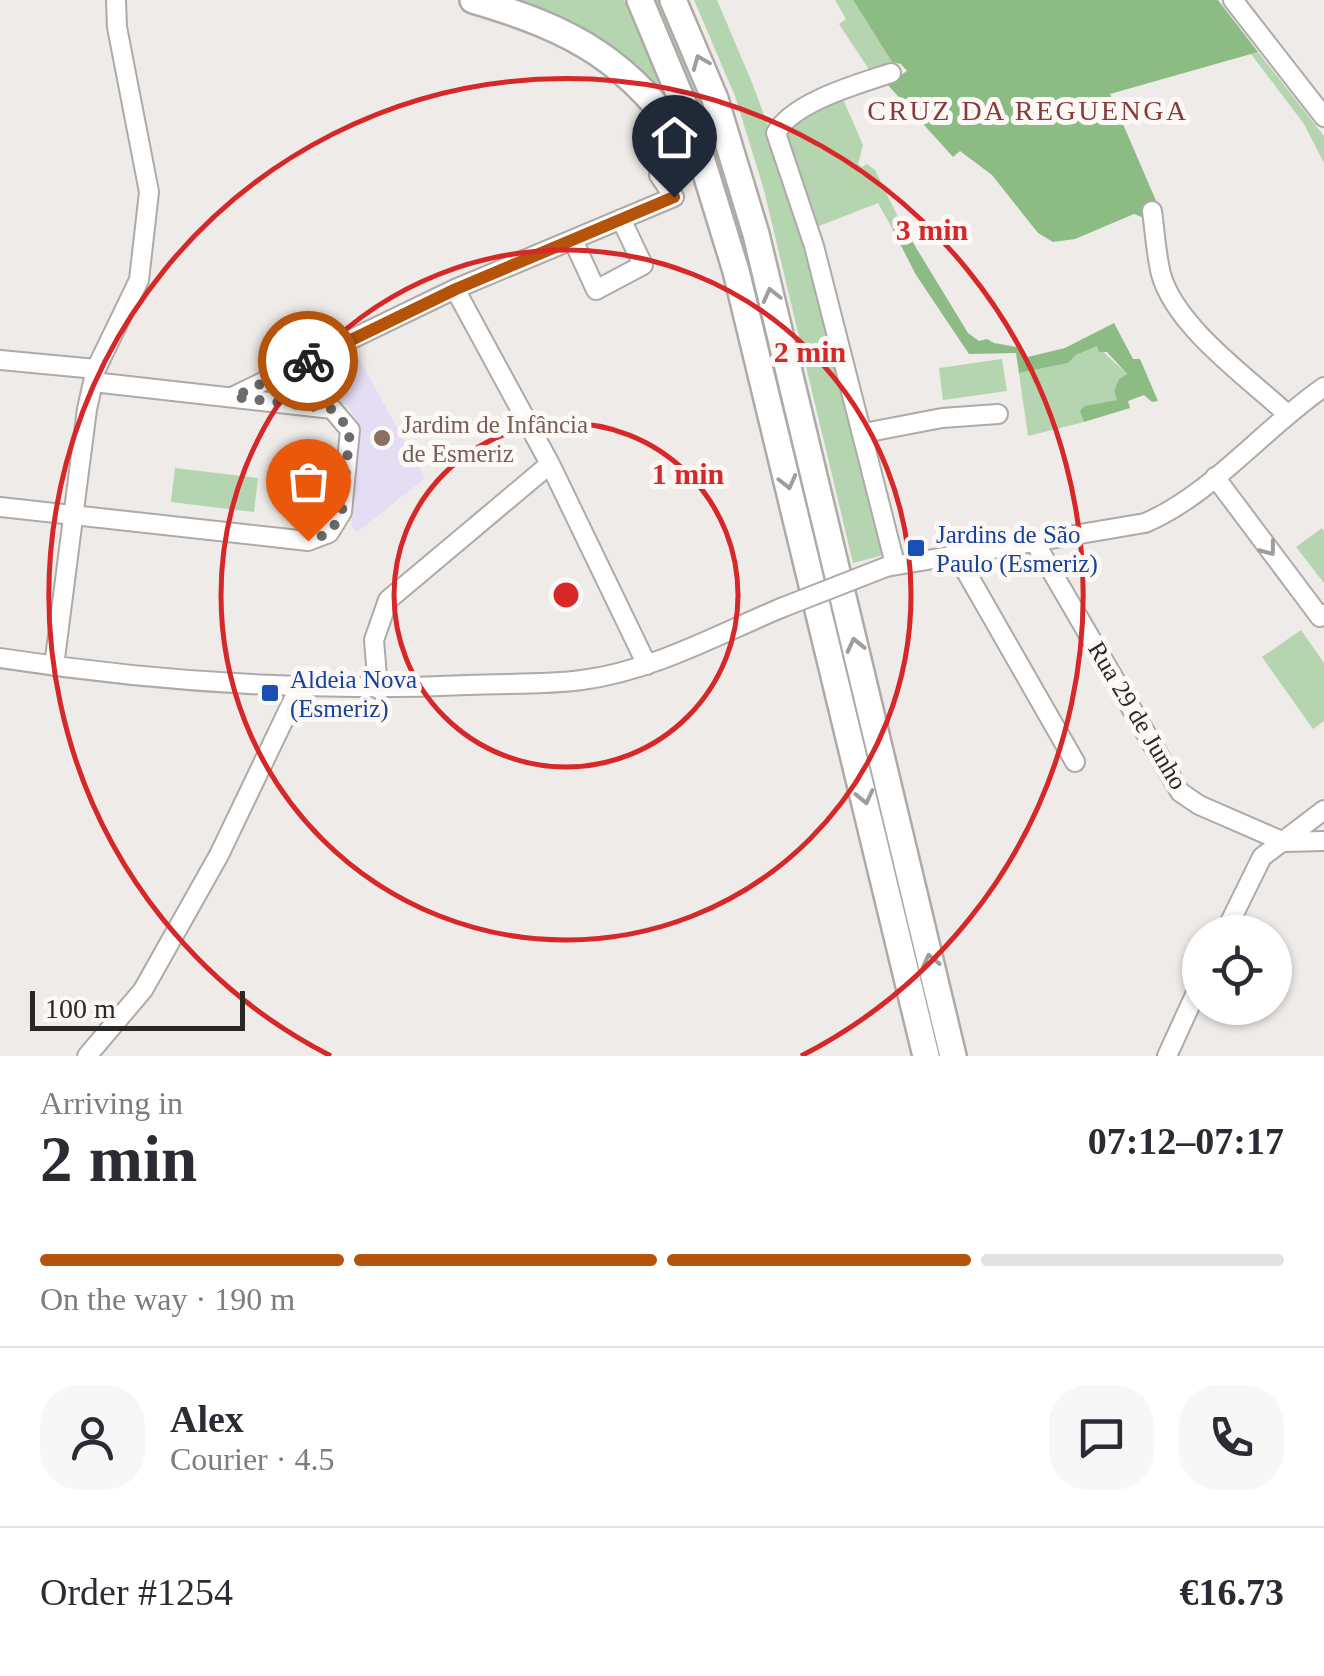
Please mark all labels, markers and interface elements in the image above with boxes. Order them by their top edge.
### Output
one-way arrow [692,54,712,72]
pin [632,95,717,198]
district label: CRUZ DA REGUENGA [867,95,1189,126]
icon: home [647,110,702,165]
text: 3 min [896,213,969,246]
one-way arrow [762,287,783,304]
courier [258,311,358,411]
icon: bike [281,334,336,389]
text: 2 min [774,335,847,368]
place label: Jardim de Infância de Esmeriz [402,411,588,467]
marker: Jardim de Infância de Esmeriz [371,427,393,449]
pin [266,439,351,542]
icon: bag [281,454,336,509]
text: 1 min [652,457,725,490]
one-way arrow [776,473,797,490]
place label: Jardins de São Paulo (Esmeriz) [936,521,1098,578]
marker: Jardins de São Paulo (Esmeriz) [905,537,927,559]
one-way arrow [1258,538,1275,556]
centre of rings [548,577,584,613]
one-way arrow [846,637,867,654]
street label: Rua 29 de Junho [1083,637,1192,794]
place label: Aldeia Nova (Esmeriz) [290,666,417,723]
marker: Aldeia Nova (Esmeriz) [259,682,281,704]
one-way arrow [853,788,874,805]
map controls [1182,915,1292,1025]
button: locate [1182,915,1292,1025]
one-way arrow [921,953,942,970]
scale bar [30,986,245,1030]
text: 100 m [45,993,116,1024]
text: Arriving in [40,1085,183,1121]
text: 07:12–07:17 [1088,1120,1284,1162]
text: 2 min [40,1123,197,1195]
text: On the way · 190 m [40,1281,295,1317]
button: person [40,1385,145,1490]
button: chat [1049,1385,1154,1490]
button: phone [1179,1385,1284,1490]
text: Alex [170,1398,244,1440]
text: Courier · 4.5 [170,1441,334,1477]
text: Order #1254 [40,1571,233,1613]
text: €16.73 [1180,1571,1284,1613]

